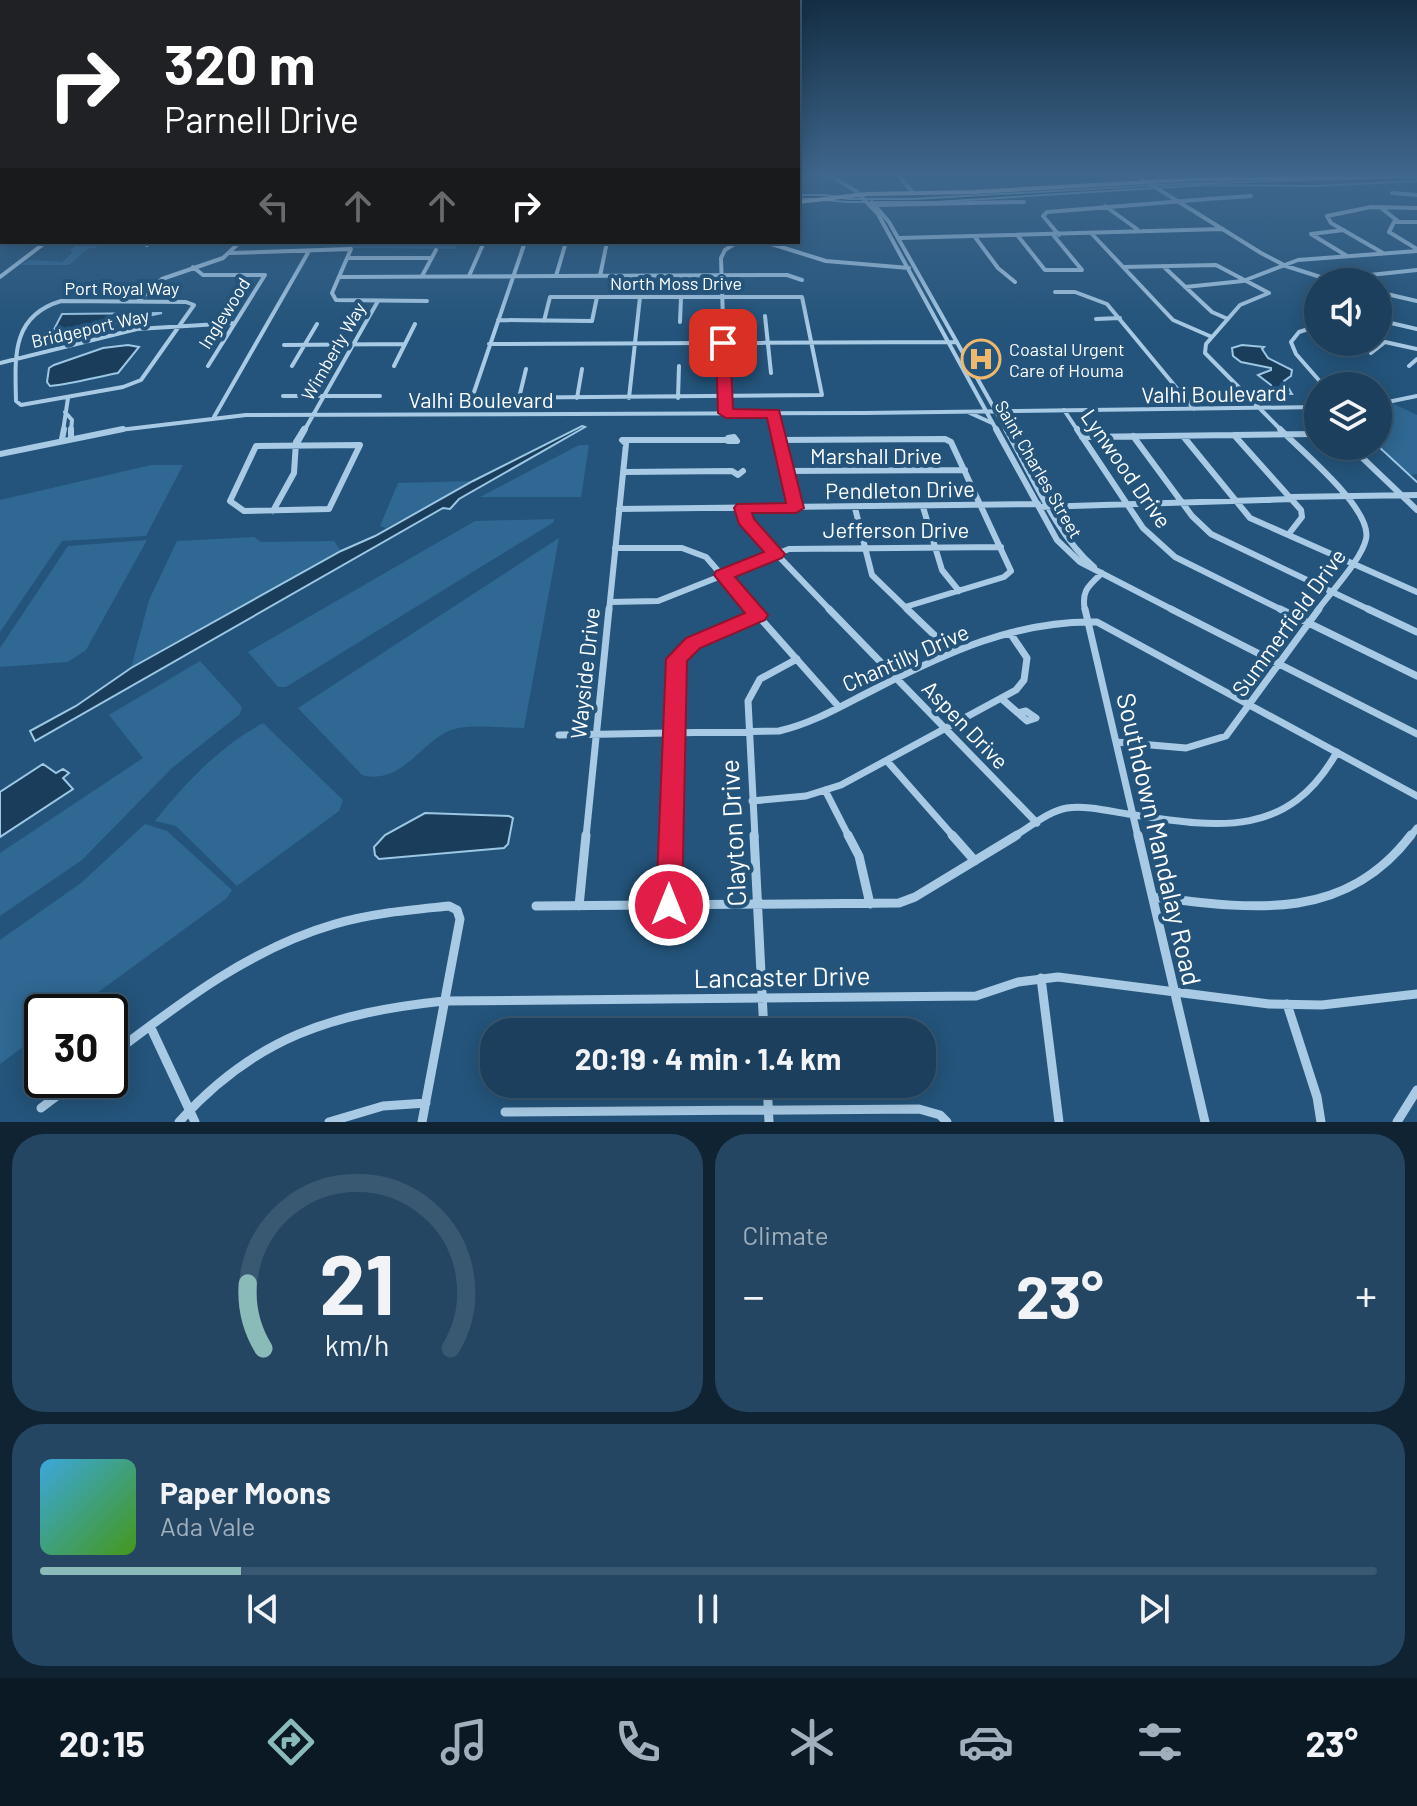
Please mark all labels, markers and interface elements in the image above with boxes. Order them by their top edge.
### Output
text: 320 m [164,29,315,96]
icon: right [32,32,136,136]
text: Parnell Drive [164,97,359,140]
icon: left [252,184,296,228]
icon: ahead [336,184,380,228]
icon: ahead [420,184,464,228]
icon: right [504,184,548,228]
map controls [1304,268,1392,460]
button: sound [1304,268,1392,356]
street label: North Moss Drive [610,272,742,294]
street label: Inglewood [194,273,254,353]
street label: Port Royal Way [65,277,179,299]
street label: Wimberly Way [296,298,370,404]
street label: Bridgeport Way [29,304,151,352]
pin [689,309,757,377]
icon: arrive [701,321,745,365]
hospital icon: Coastal Urgent Care of Houma [960,338,1002,380]
place label: Coastal Urgent Care of Houma [1009,338,1125,381]
button: layers [1304,372,1392,460]
street label: Valhi Boulevard [1141,379,1287,407]
street label: Valhi Boulevard [408,386,554,412]
street label: Saint Charles Street [991,396,1087,542]
street label: Lynwood Drive [1077,404,1177,532]
street label: Marshall Drive [810,442,942,468]
street label: Pendleton Drive [825,475,975,503]
street label: Jefferson Drive [823,516,969,542]
street label: Summerfield Drive [1226,543,1350,701]
street label: Wayside Drive [564,606,604,740]
street label: Chantilly Drive [838,618,972,696]
street label: Aspen Drive [917,674,1015,774]
street label: Southdown Mandalay Road [1111,690,1209,988]
street label: Clayton Drive [713,759,751,907]
position arrow [627,863,711,947]
street label: Lancaster Drive [693,959,871,993]
speed limit sign: 30 [24,994,128,1098]
text: 20:19 · 4 min · 1.4 km [575,1040,841,1076]
text: Climate [743,1219,829,1250]
text: 21 [319,1232,395,1332]
text: 23° [1016,1259,1104,1331]
text: − [743,1268,765,1321]
text: + [1355,1268,1377,1321]
text: km/h [325,1327,390,1362]
text: Paper Moons [160,1474,331,1510]
text: Ada Vale [160,1510,255,1541]
icon: previous [241,1587,285,1631]
icon: pause [686,1587,730,1631]
icon: next [1132,1587,1176,1631]
icon: directions [263,1714,319,1770]
icon: music [436,1714,492,1770]
icon: phone [610,1714,666,1770]
icon: climate [784,1714,840,1770]
icon: car [958,1714,1014,1770]
icon: filters [1132,1714,1188,1770]
text: 20:15 [59,1721,145,1764]
text: 23° [1305,1721,1358,1764]

